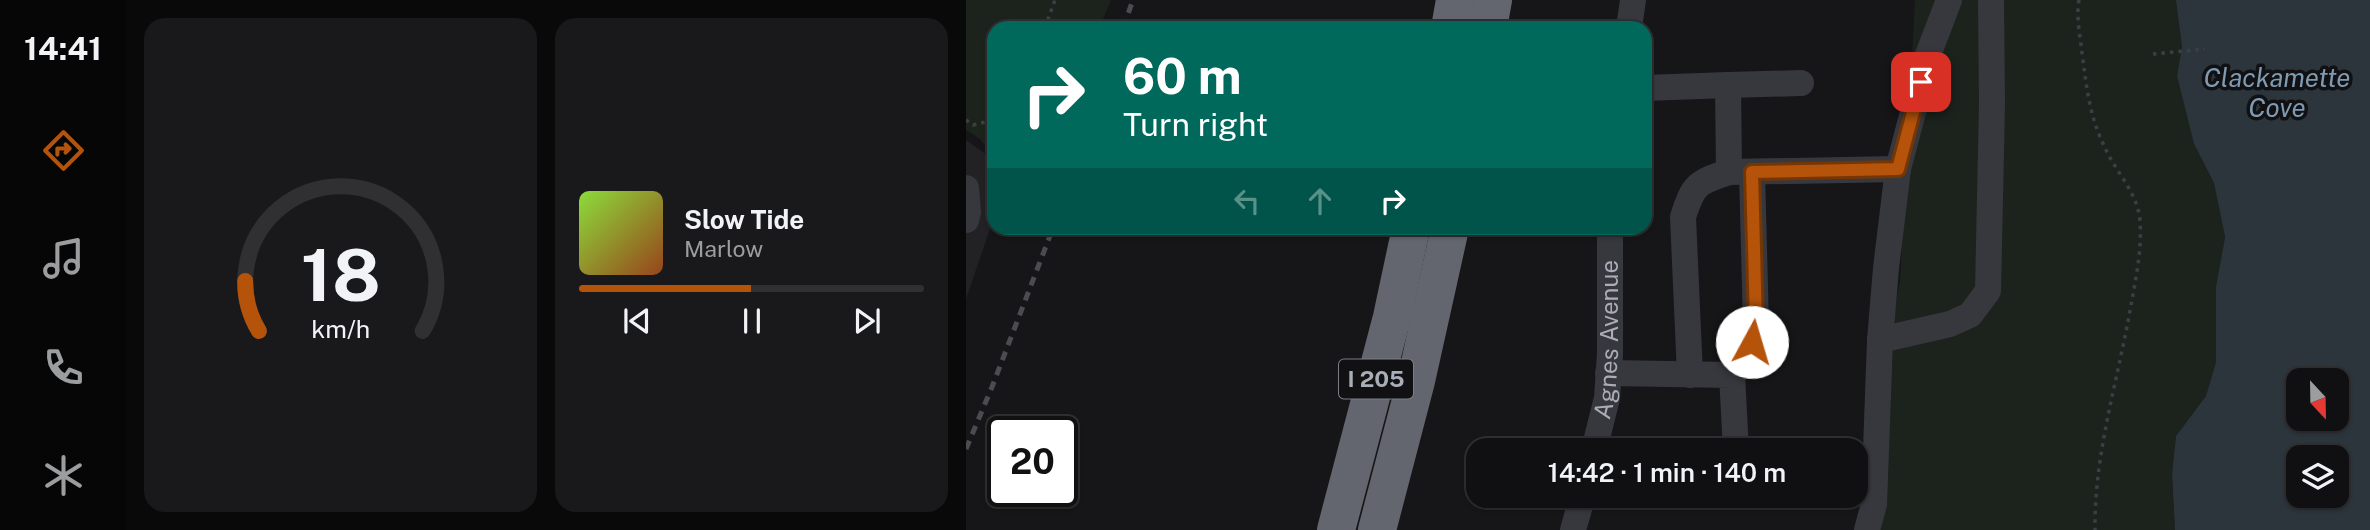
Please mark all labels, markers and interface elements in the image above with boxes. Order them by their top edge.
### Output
text: 14:41 [24,30,102,67]
text: 60 m [1123,47,1242,105]
icon: right [1008,49,1099,140]
pin [1891,52,1951,112]
water label: Clackamette Cove [2203,62,2351,123]
icon: arrive [1902,63,1940,101]
text: Turn right [1123,106,1268,143]
icon: directions [39,126,88,175]
icon: left [1228,182,1266,220]
icon: ahead [1301,182,1339,220]
icon: right [1374,182,1412,220]
text: Slow Tide [684,204,804,235]
text: 18 [300,232,381,317]
icon: music [39,234,88,283]
text: Marlow [684,235,763,262]
street label: Agnes Avenue [1587,260,1623,422]
icon: previous [618,302,656,340]
icon: pause [733,302,771,340]
icon: next [848,302,886,340]
position arrow [1715,305,1789,379]
text: km/h [311,314,370,344]
icon: phone [39,343,88,392]
road number: I 205 [1339,360,1413,398]
north arrow [2286,368,2348,430]
map controls [2286,368,2349,508]
speed limit sign: 20 [987,416,1078,507]
button: layers [2286,445,2349,508]
icon: climate [39,451,88,500]
text: 14:42 · 1 min · 140 m [1548,457,1786,488]

